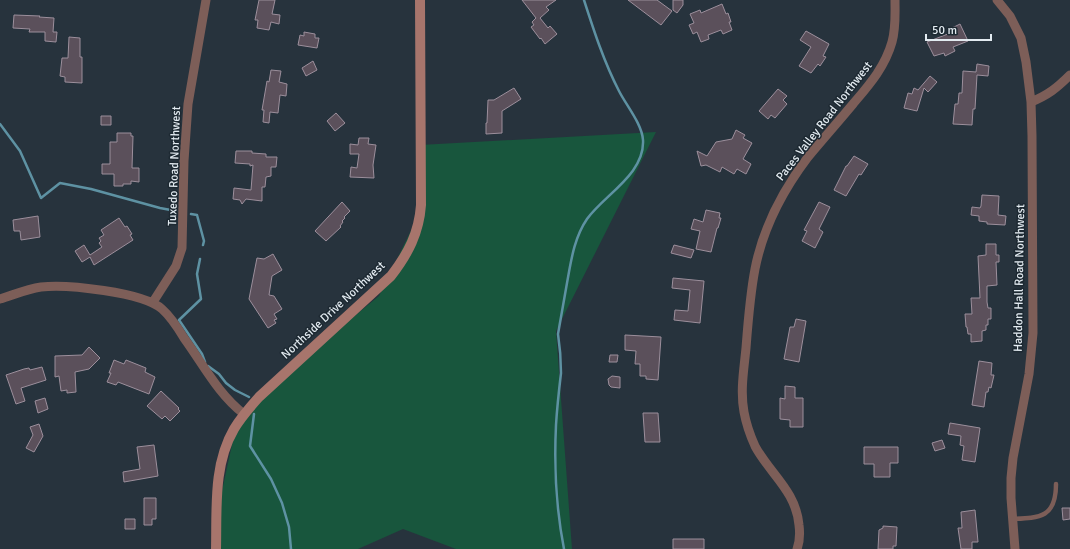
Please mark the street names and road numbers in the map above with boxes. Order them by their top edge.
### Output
street label: Paces Valley Road Northwest [773,59,876,184]
street label: Tuxedo Road Northwest [165,106,184,226]
street label: Haddon Hall Road Northwest [1011,204,1028,352]
street label: Northside Drive Northwest [278,258,388,362]

